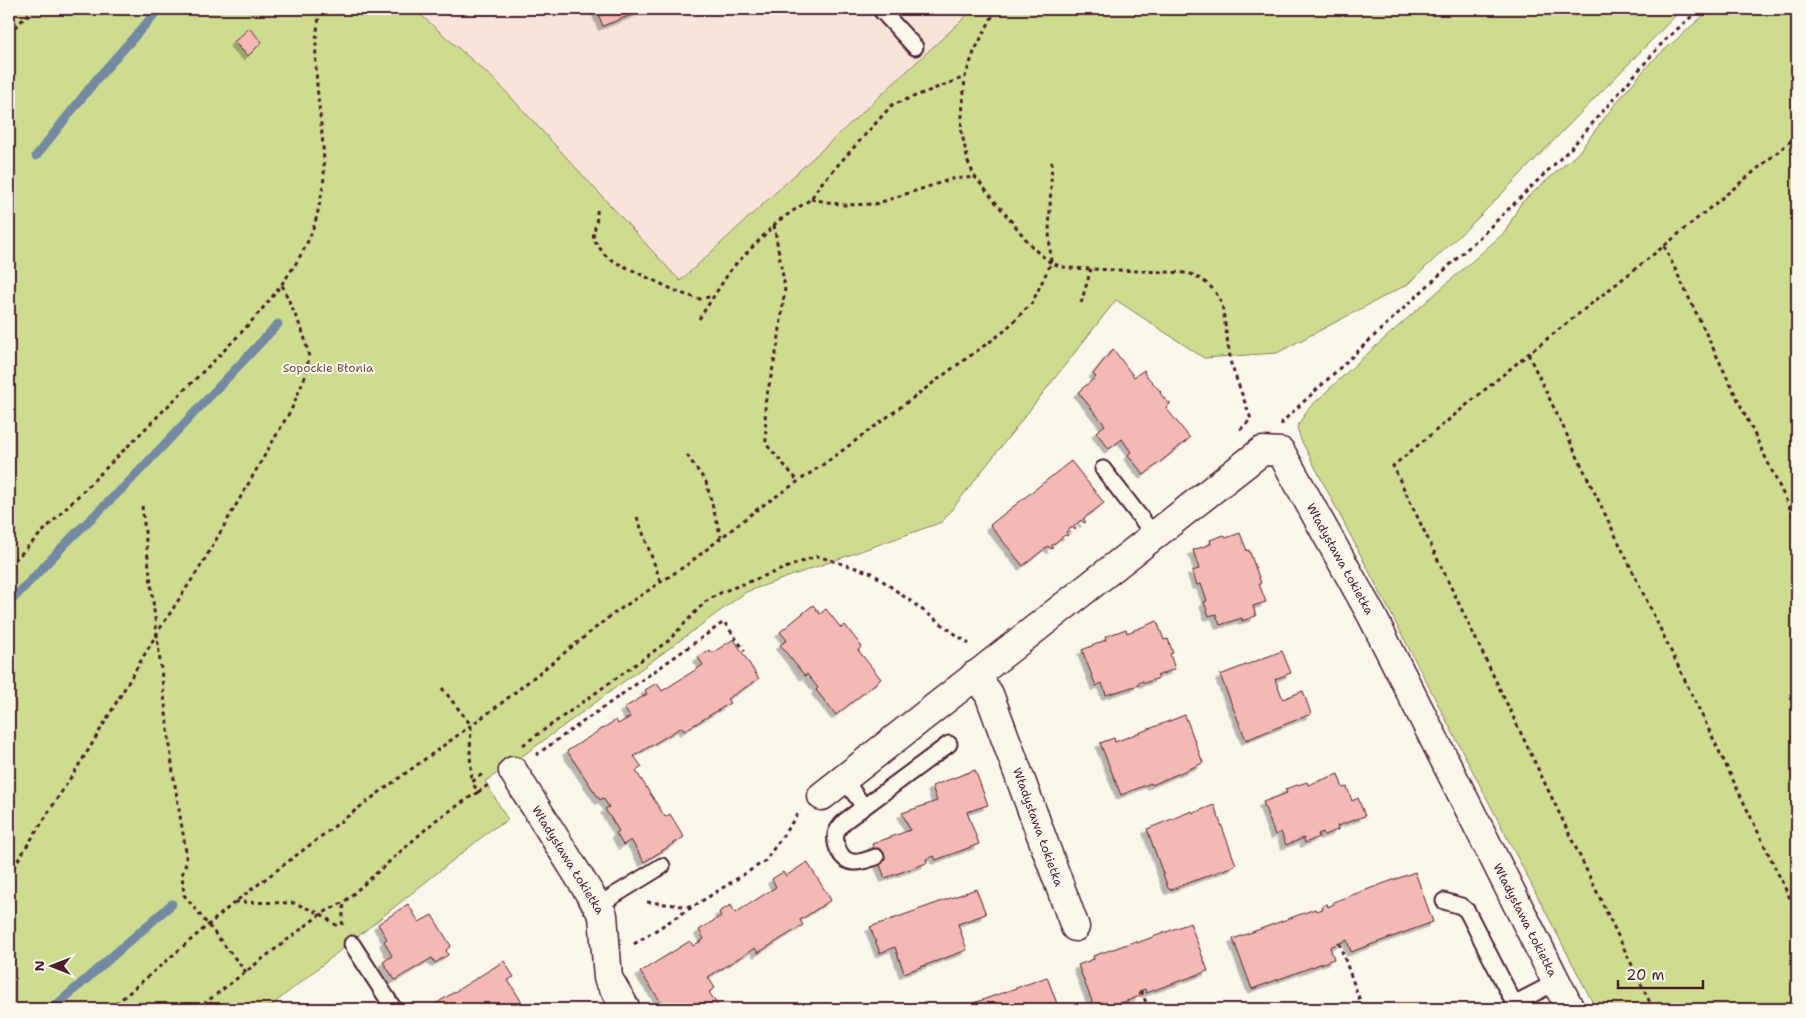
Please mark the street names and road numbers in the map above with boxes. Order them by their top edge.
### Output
street label: Władysława Łokietka [1303,500,1378,618]
street label: Władysława Łokietka [1009,765,1067,889]
street label: Władysława Łokietka [528,803,608,918]
street label: Władysława Łokietka [1489,861,1561,980]

